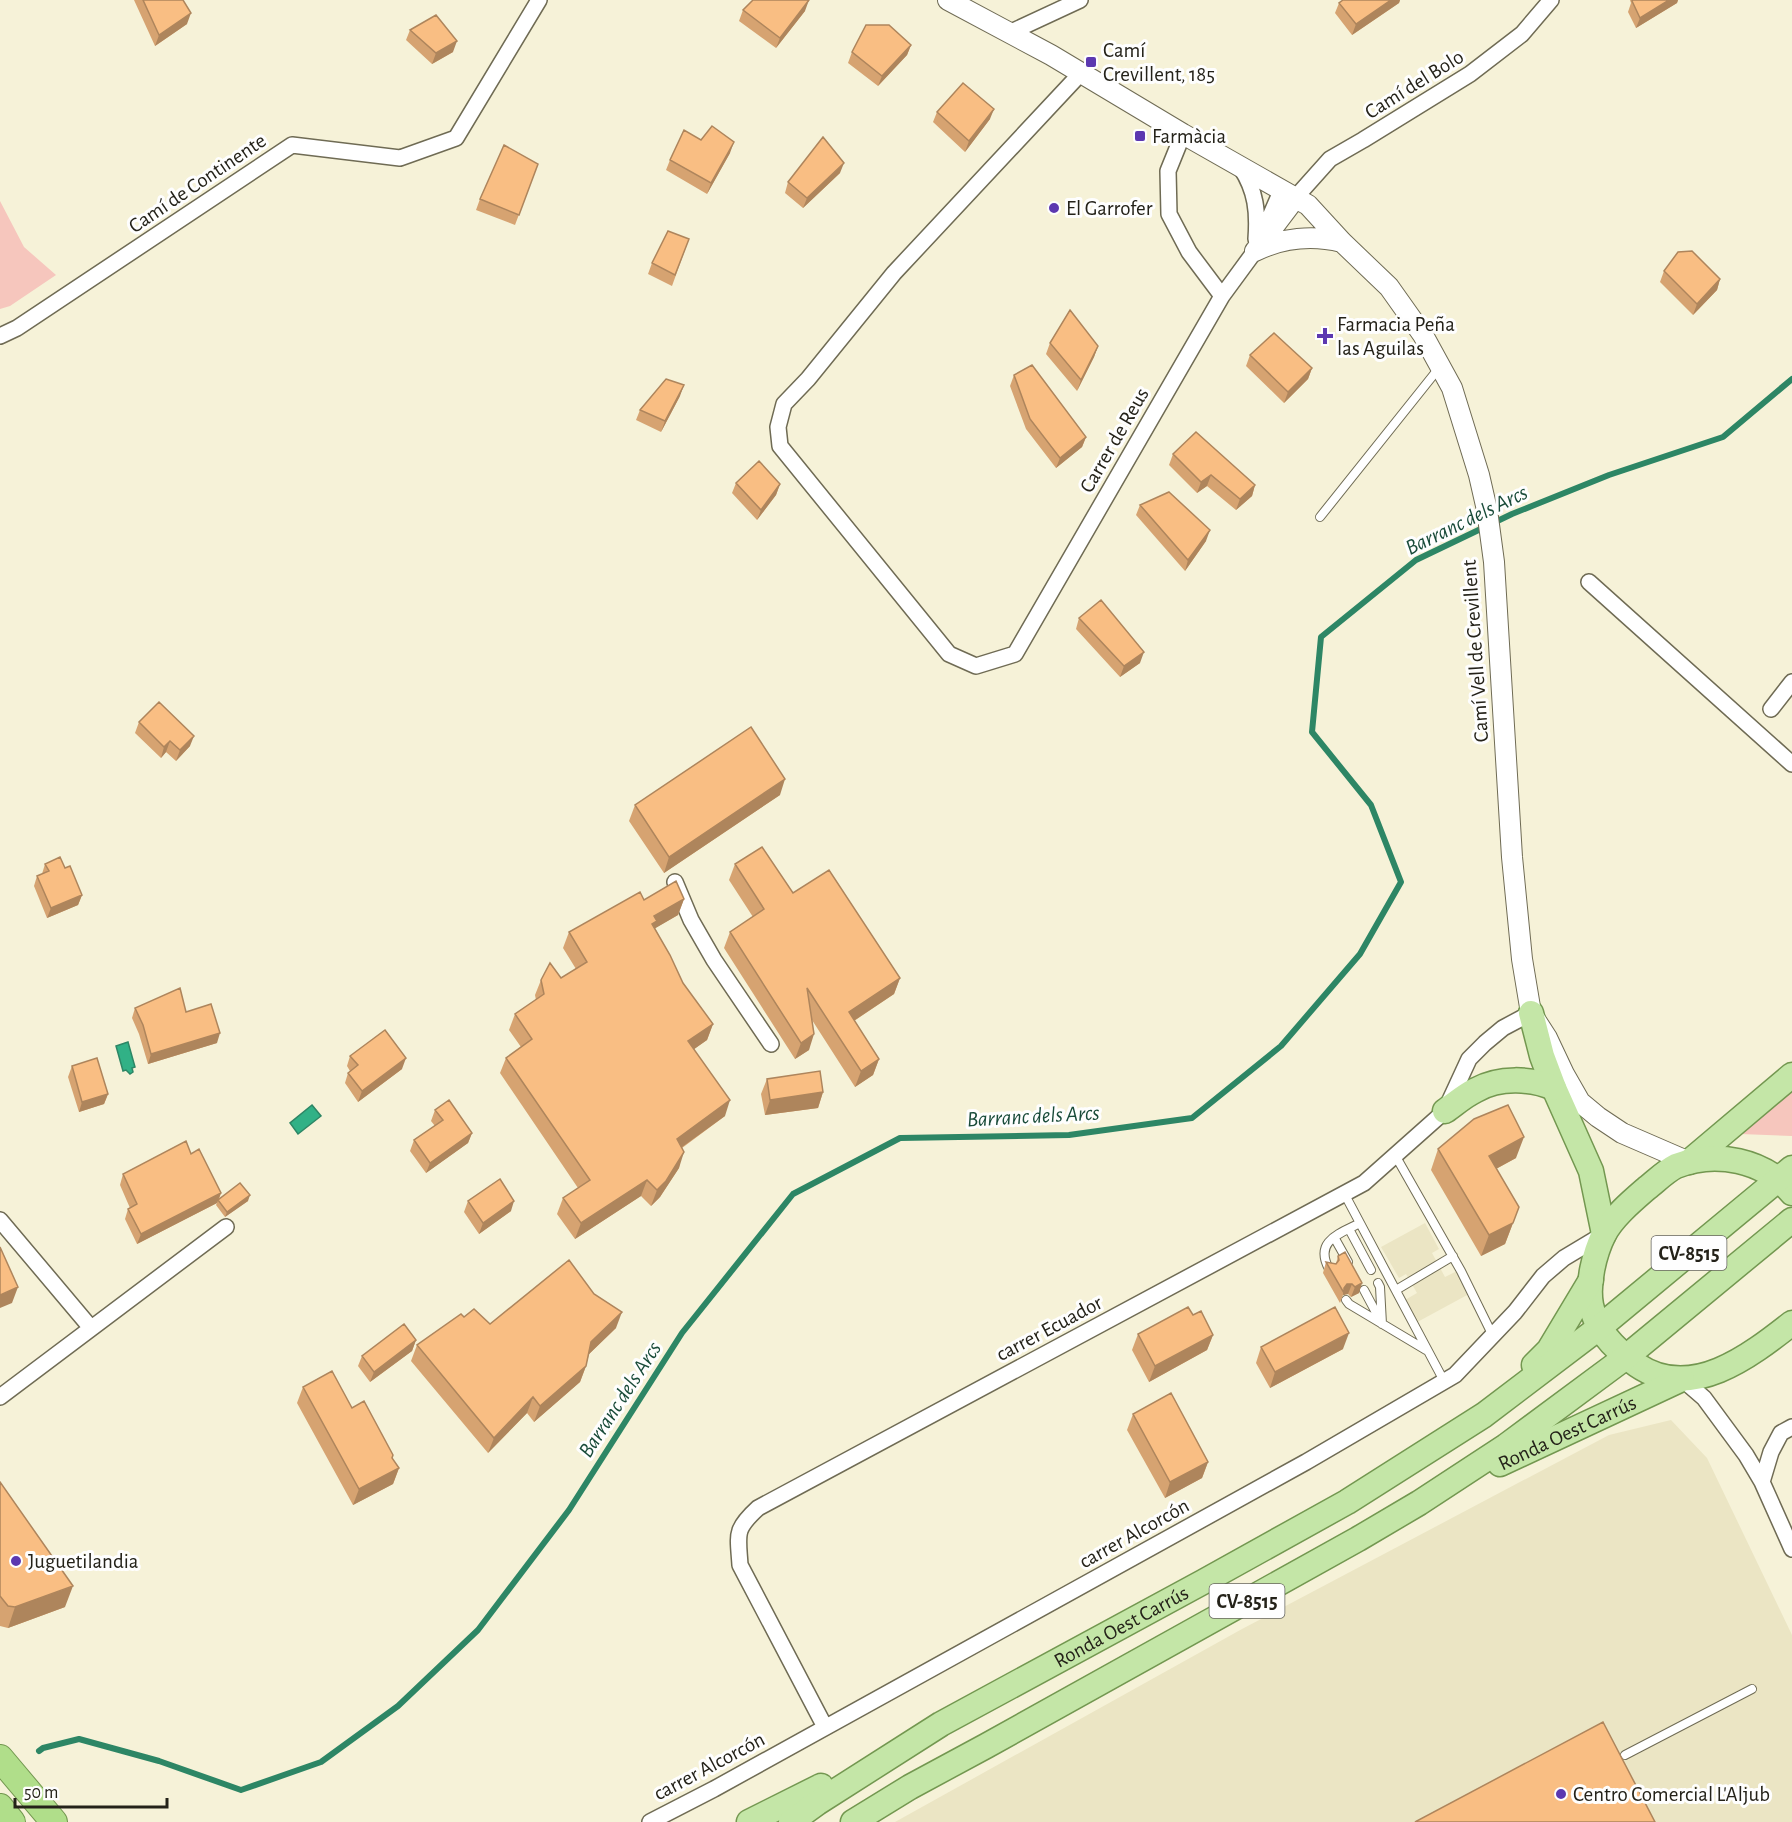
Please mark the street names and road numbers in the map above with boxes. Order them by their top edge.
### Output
street label: Camí del Bolo [1361,46,1467,123]
street label: Camí de Continente [125,130,270,237]
street label: Carrer de Reus [1076,384,1153,496]
street label: Camí Vell de Crevillent [1459,559,1492,743]
road number: CV-8515 [1652,1236,1726,1270]
street label: carrer Ecuador [993,1292,1106,1365]
street label: Ronda Oest Carrús [1495,1392,1639,1474]
street label: carrer Alcorcón [1076,1495,1193,1572]
street label: Ronda Oest Carrús [1051,1582,1192,1672]
road number: CV-8515 [1210,1584,1284,1618]
street label: carrer Alcorcón [650,1728,768,1804]

